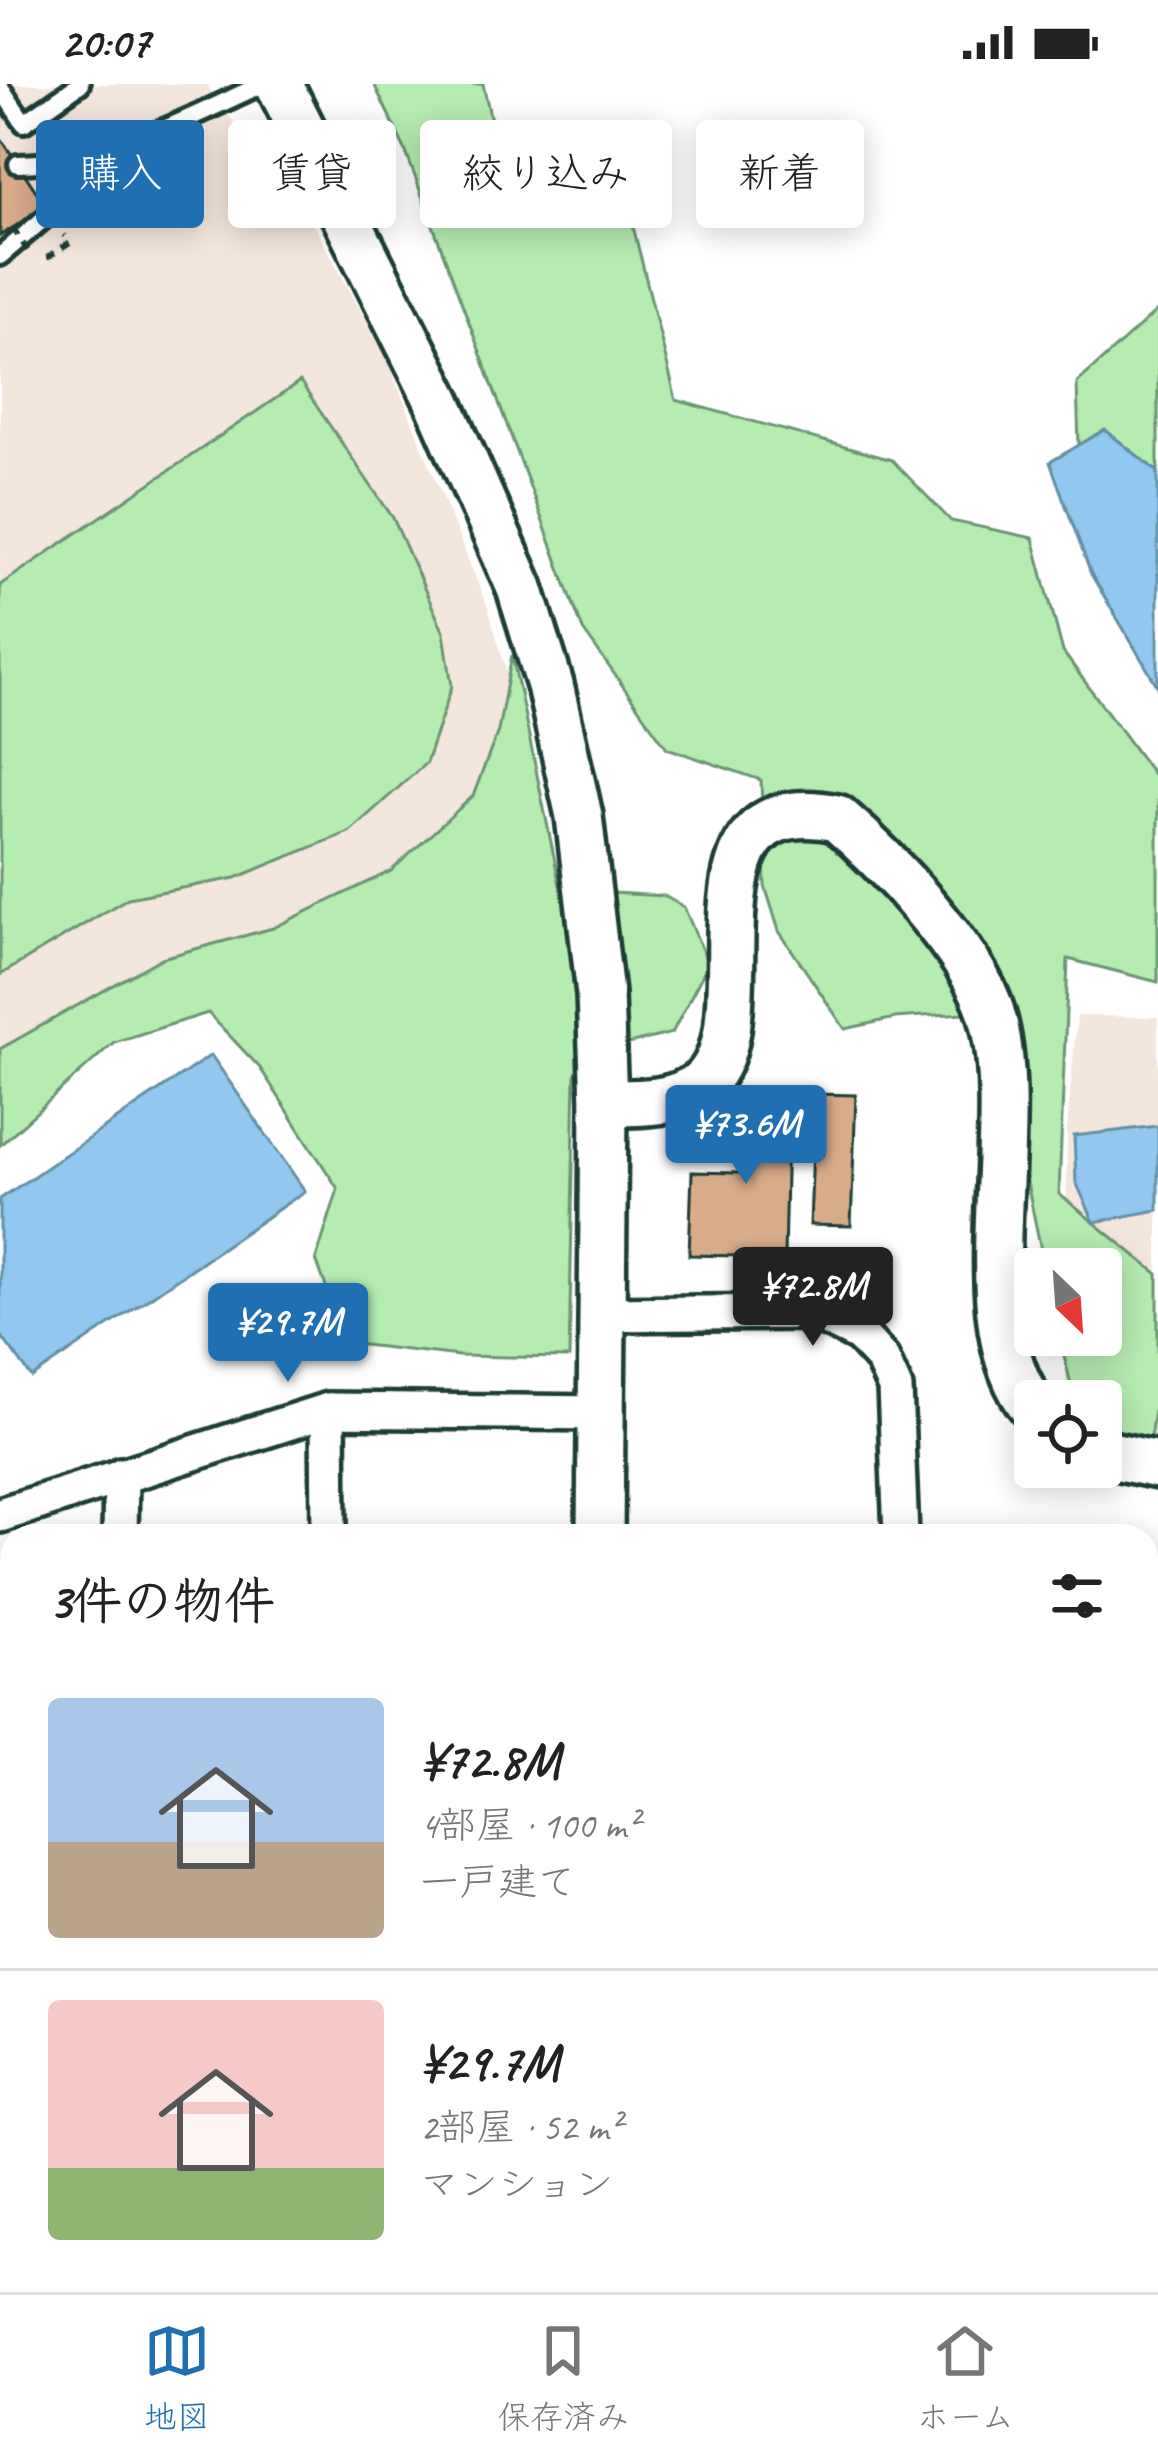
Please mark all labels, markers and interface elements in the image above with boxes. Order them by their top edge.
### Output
text: 20:07 [60,14,150,71]
chip: 購入 [36,120,204,228]
chip: 賃貸 [228,120,396,228]
chip: 絞り込み [420,120,672,228]
chip: 新着 [696,120,864,228]
pin: ¥73.6M [648,1085,844,1187]
text: ¥73.6M [692,1099,800,1148]
pin: ¥72.8M [715,1247,911,1349]
north arrow [1014,1248,1122,1356]
map controls [1014,1248,1122,1488]
text: ¥72.8M [760,1261,866,1310]
pin: ¥29.7M [190,1283,386,1385]
text: ¥29.7M [235,1297,341,1346]
button: locate [1014,1380,1122,1488]
icon: filters [1044,1563,1110,1629]
text: 3件の物件 [48,1569,275,1633]
text: ¥72.8M [420,1729,559,1793]
icon: home [144,1746,288,1890]
text: 4部屋 · 100 m² [420,1801,638,1850]
text: 一戸建て [420,1858,576,1907]
text: ¥29.7M [420,2031,558,2095]
icon: home [144,2048,288,2192]
text: 2部屋 · 52 m² [420,2103,621,2152]
text: マンション [420,2160,613,2209]
tab: 地図 [144,2318,210,2438]
tab: 保存済み [497,2318,629,2438]
tab: ホーム [917,2318,1014,2438]

